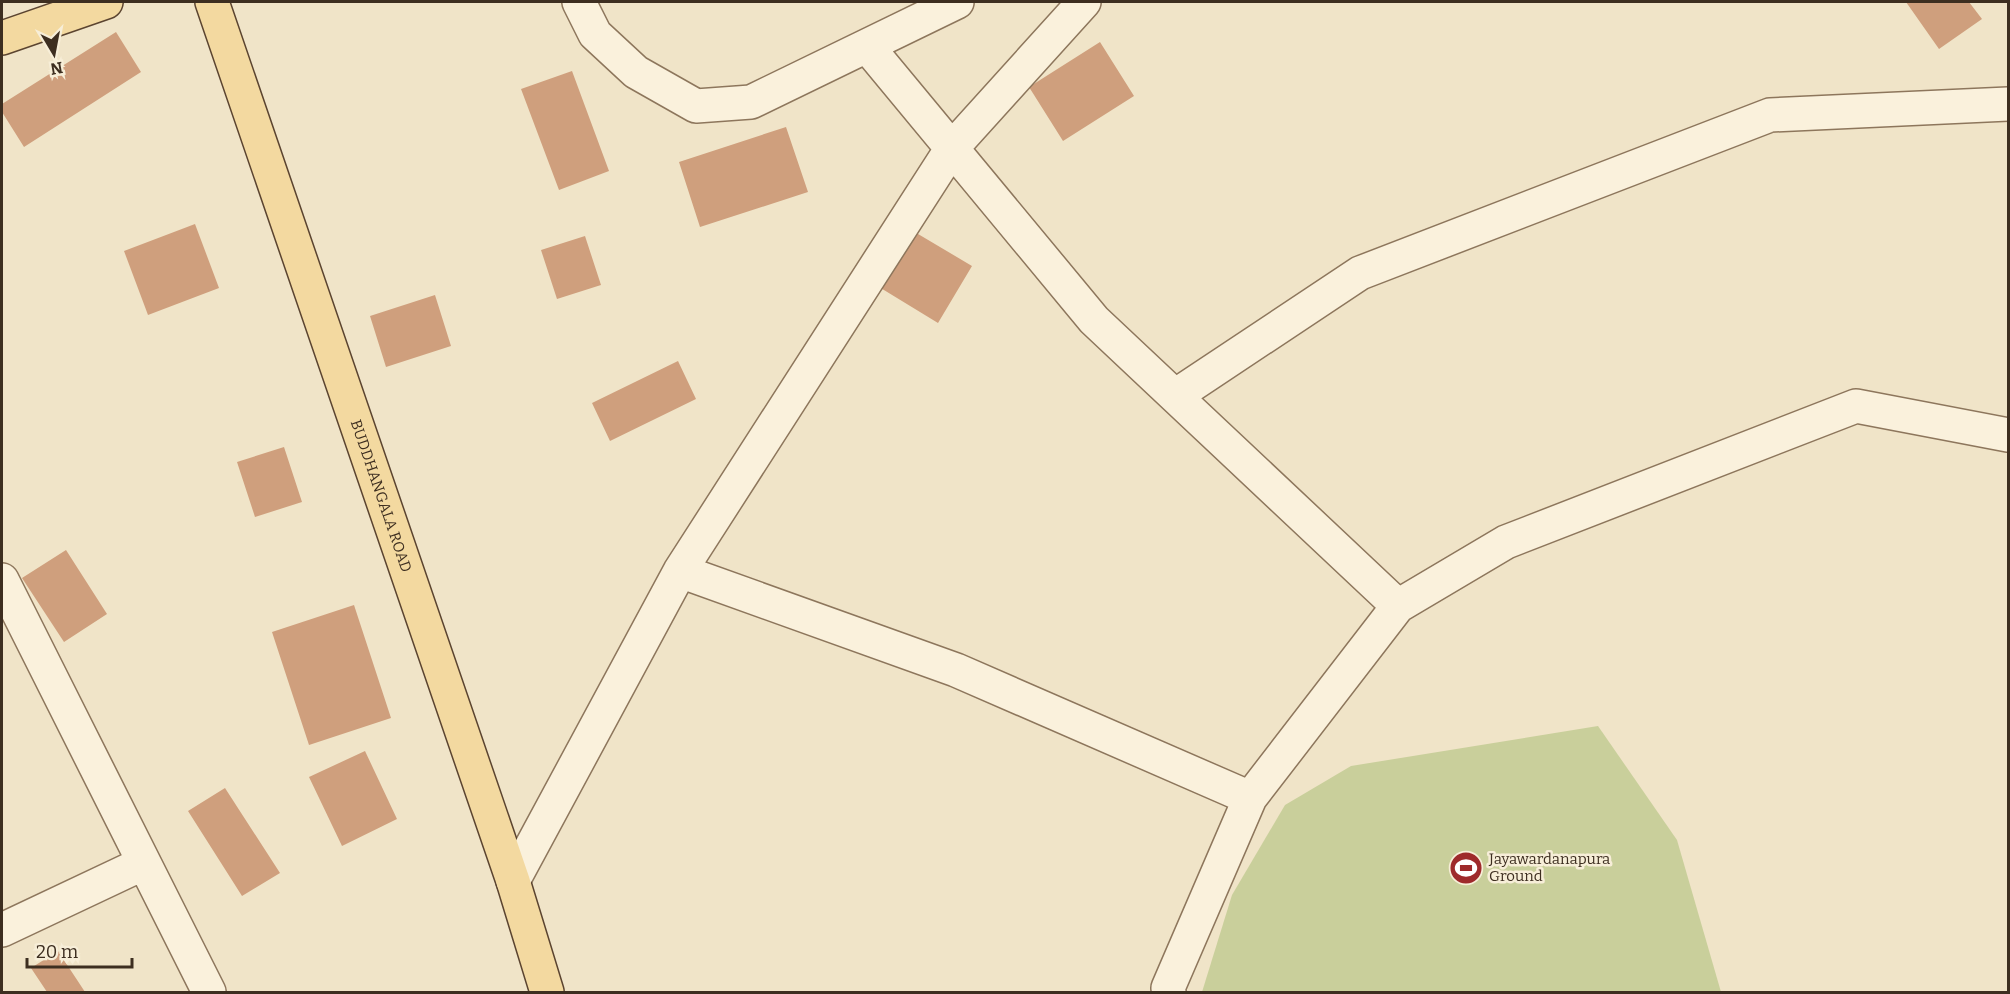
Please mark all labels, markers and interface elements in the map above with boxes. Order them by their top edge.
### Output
north arrow [24,24,84,84]
text: N [49,58,64,79]
street label: BUDDHANGALA ROAD [347,417,416,575]
sports icon: Jayawardanapura Ground [1448,850,1484,886]
place label: Jayawardanapura Ground [1488,850,1610,885]
scale bar [27,931,132,969]
text: 20 m [36,941,78,963]

